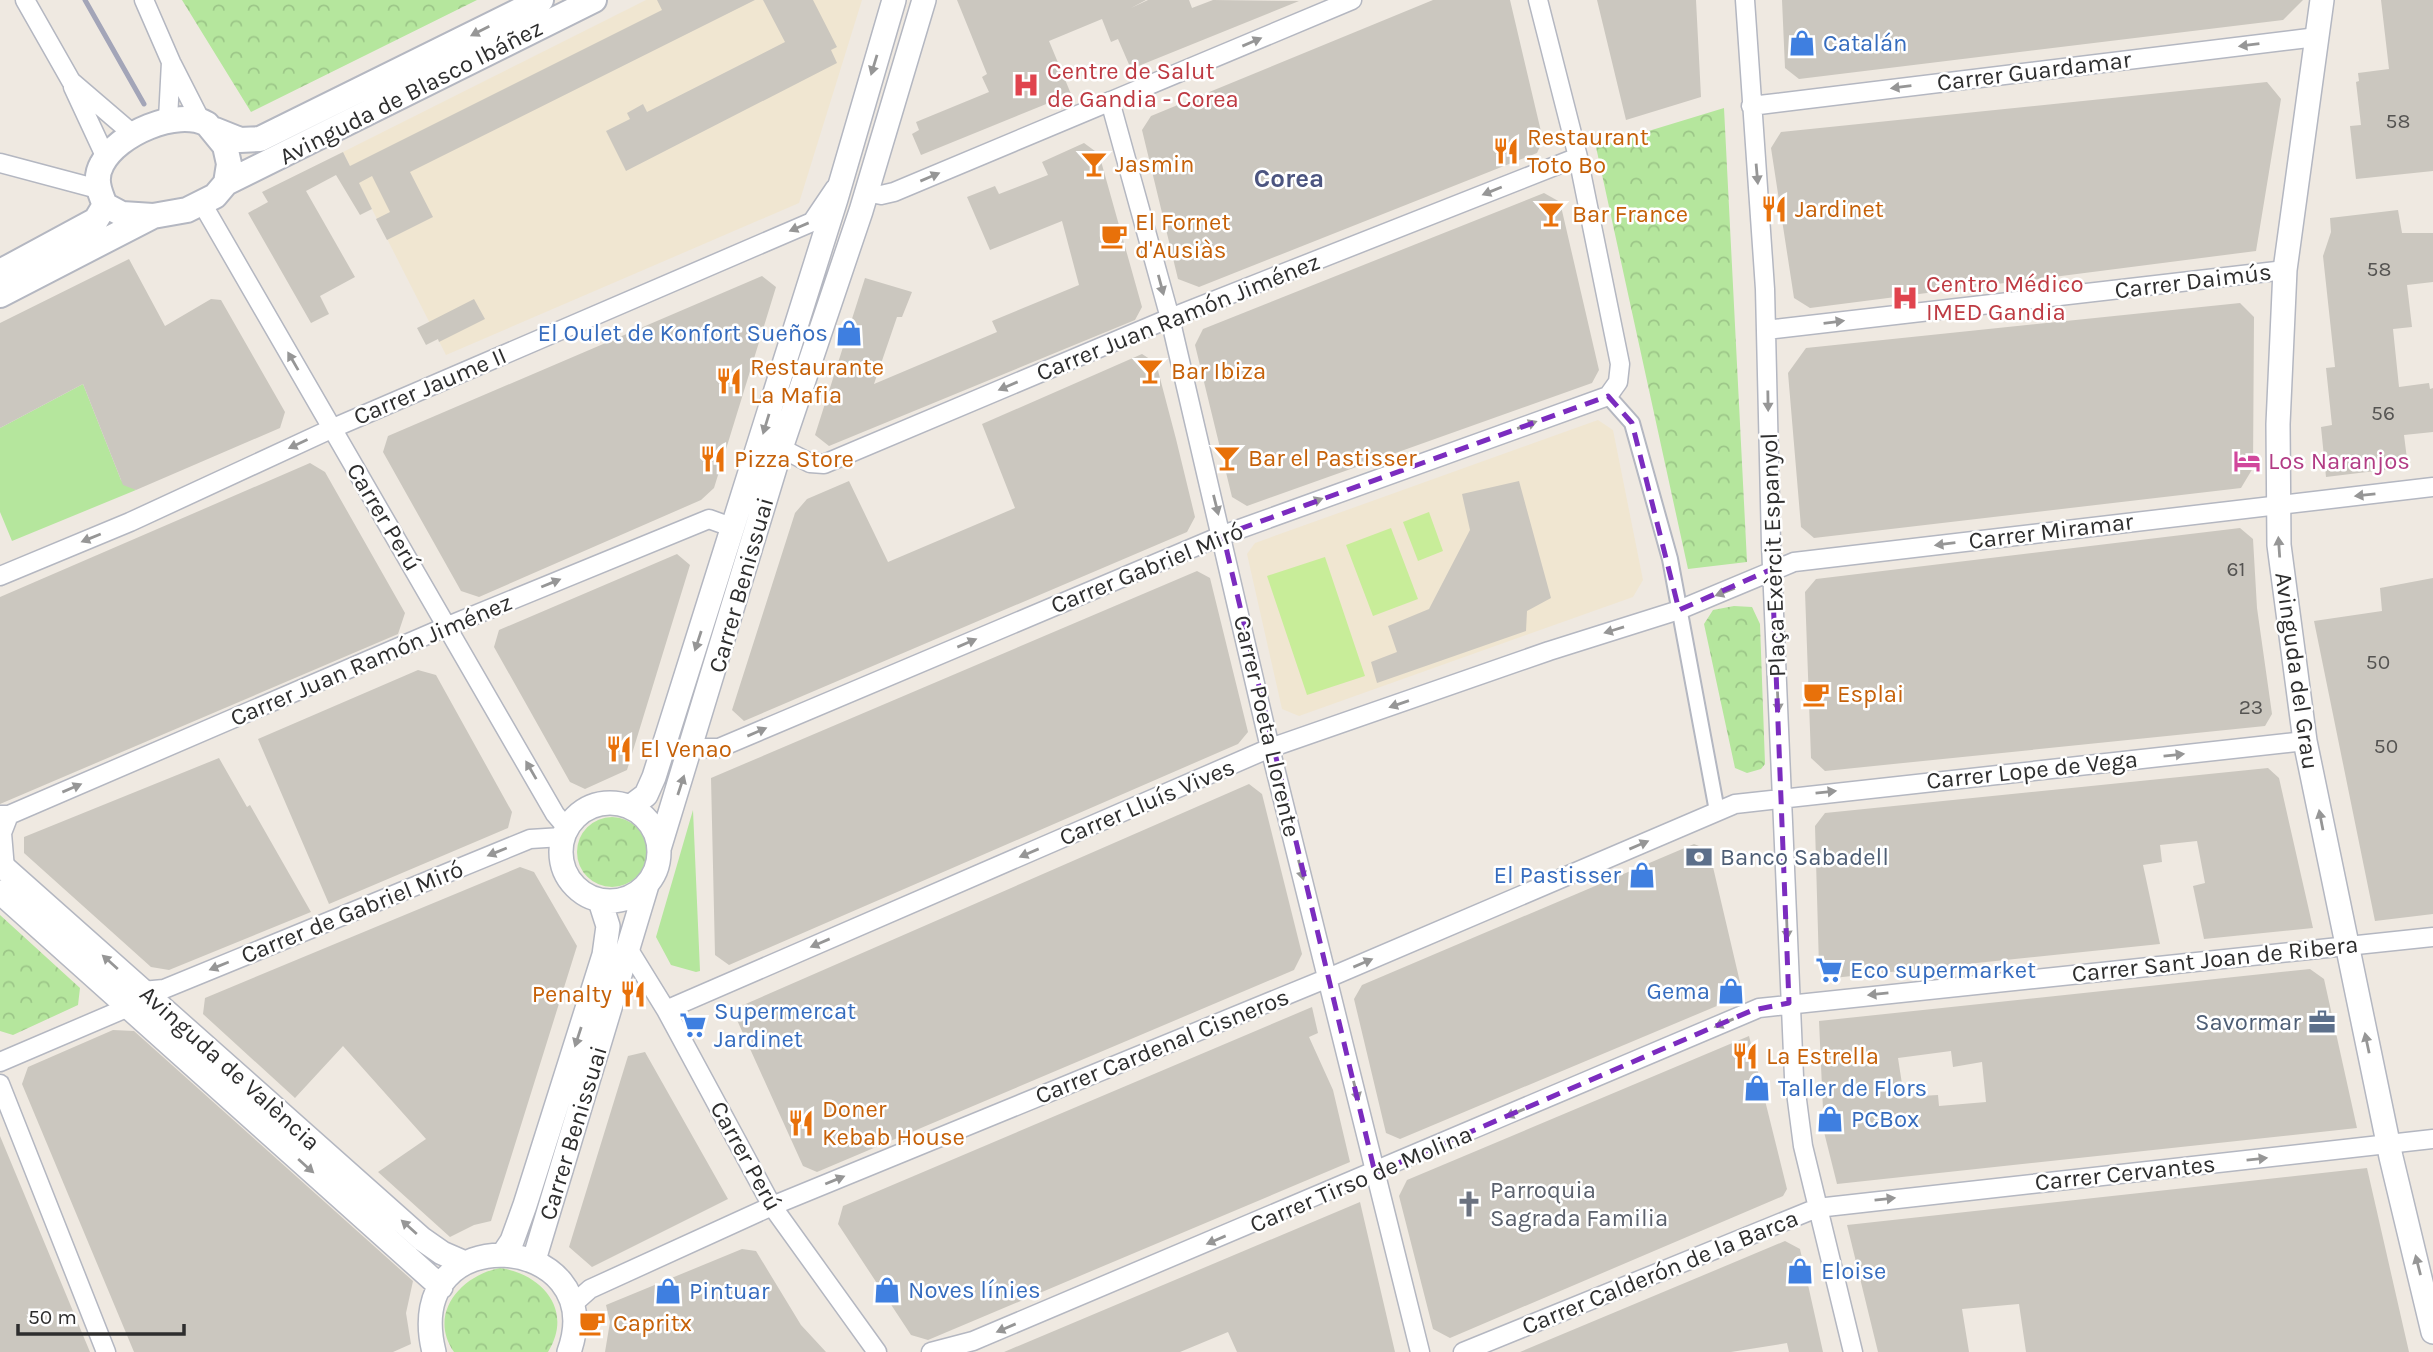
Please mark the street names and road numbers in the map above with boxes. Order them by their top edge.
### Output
street label: Avinguda de Blasco Ibáñez [275,13,547,171]
street label: Carrer Guardamar [1935,45,2133,97]
street label: Carrer Juan Ramón Jiménez [1032,247,1324,387]
street label: Carrer Daimús [2113,257,2273,305]
street label: Carrer Jaume II [349,341,511,431]
street label: Plaça Exèrcit Espanyol [1755,432,1791,678]
street label: Carrer Perú [341,458,427,576]
street label: Carrer Benissuai [703,494,779,676]
street label: Carrer Miramar [1967,507,2135,555]
street label: Carrer Gabriel Miró [1047,517,1247,619]
street label: Avinguda del Grau [2269,571,2325,771]
street label: Carrer Juan Ramón Jiménez [226,588,516,732]
street label: Carrer Poeta Llorente [1228,612,1306,840]
street label: Carrer Lope de Vega [1925,745,2139,795]
street label: Carrer Lluís Vives [1055,752,1239,852]
street label: Carrer de Gabriel Miró [237,855,467,969]
street label: Carrer Sant Joan de Ribera [2071,930,2359,988]
street label: Avinguda de València [134,980,326,1156]
street label: Carrer Cardenal Cisneros [1031,982,1293,1110]
street label: Carrer Benissuai [533,1042,613,1224]
street label: Carrer Perú [704,1096,788,1216]
street label: Carrer Tirso de Molina [1246,1120,1476,1238]
street label: Carrer Cervantes [2033,1150,2217,1196]
street label: Carrer Calderón de la Barca [1518,1204,1802,1340]

